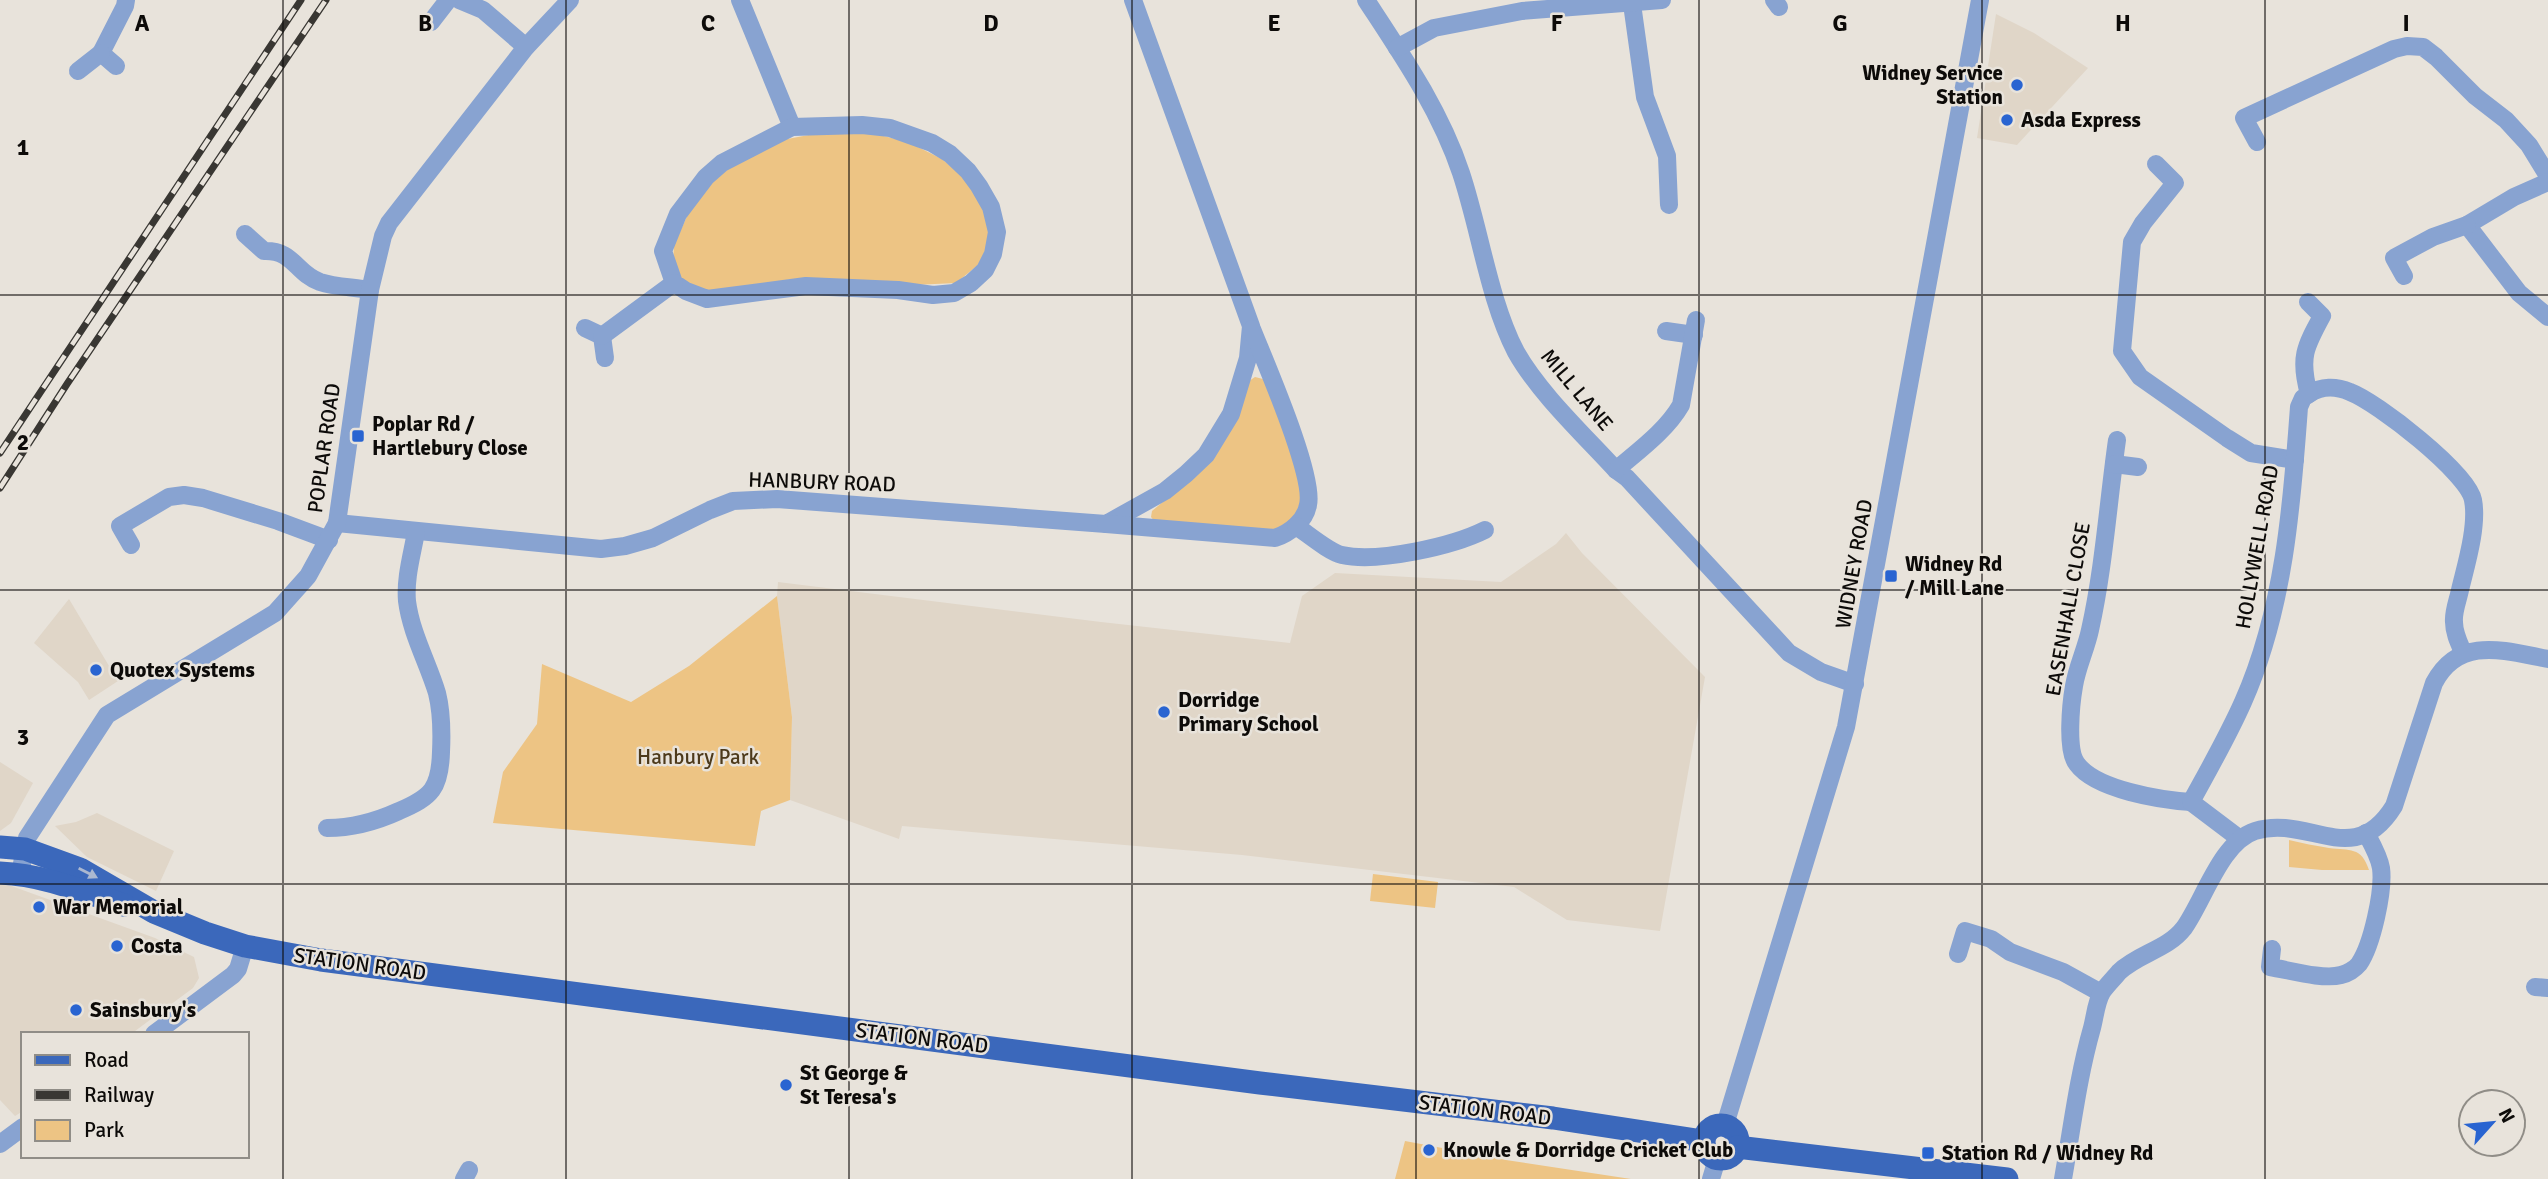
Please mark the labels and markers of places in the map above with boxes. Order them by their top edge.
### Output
place label: Widney Service Station [1862,60,2003,110]
marker: Widney Service Station [2009,77,2025,93]
place label: Asda Express [2021,107,2141,133]
marker: Asda Express [1999,112,2015,128]
place label: Poplar Rd / Hartlebury Close [372,411,528,461]
marker: Poplar Rd / Hartlebury Close [350,428,366,444]
place label: Widney Rd / Mill Lane [1905,551,2004,601]
marker: Widney Rd / Mill Lane [1883,568,1899,584]
place label: Quotex Systems [110,657,255,683]
marker: Quotex Systems [88,662,104,678]
place label: Dorridge Primary School [1178,687,1319,737]
marker: Dorridge Primary School [1156,704,1172,720]
place label: War Memorial [53,894,184,920]
marker: War Memorial [31,899,47,915]
place label: Costa [131,933,183,959]
marker: Costa [109,938,125,954]
place label: Sainsbury's [90,997,196,1023]
marker: Sainsbury's [68,1002,84,1018]
place label: St George & St Teresa's [800,1060,908,1110]
marker: St George & St Teresa's [778,1077,794,1093]
place label: Knowle & Dorridge Cricket Club [1443,1137,1733,1163]
place label: Station Rd / Widney Rd [1942,1140,2153,1166]
marker: Knowle & Dorridge Cricket Club [1421,1142,1437,1158]
marker: Station Rd / Widney Rd [1920,1145,1936,1161]

